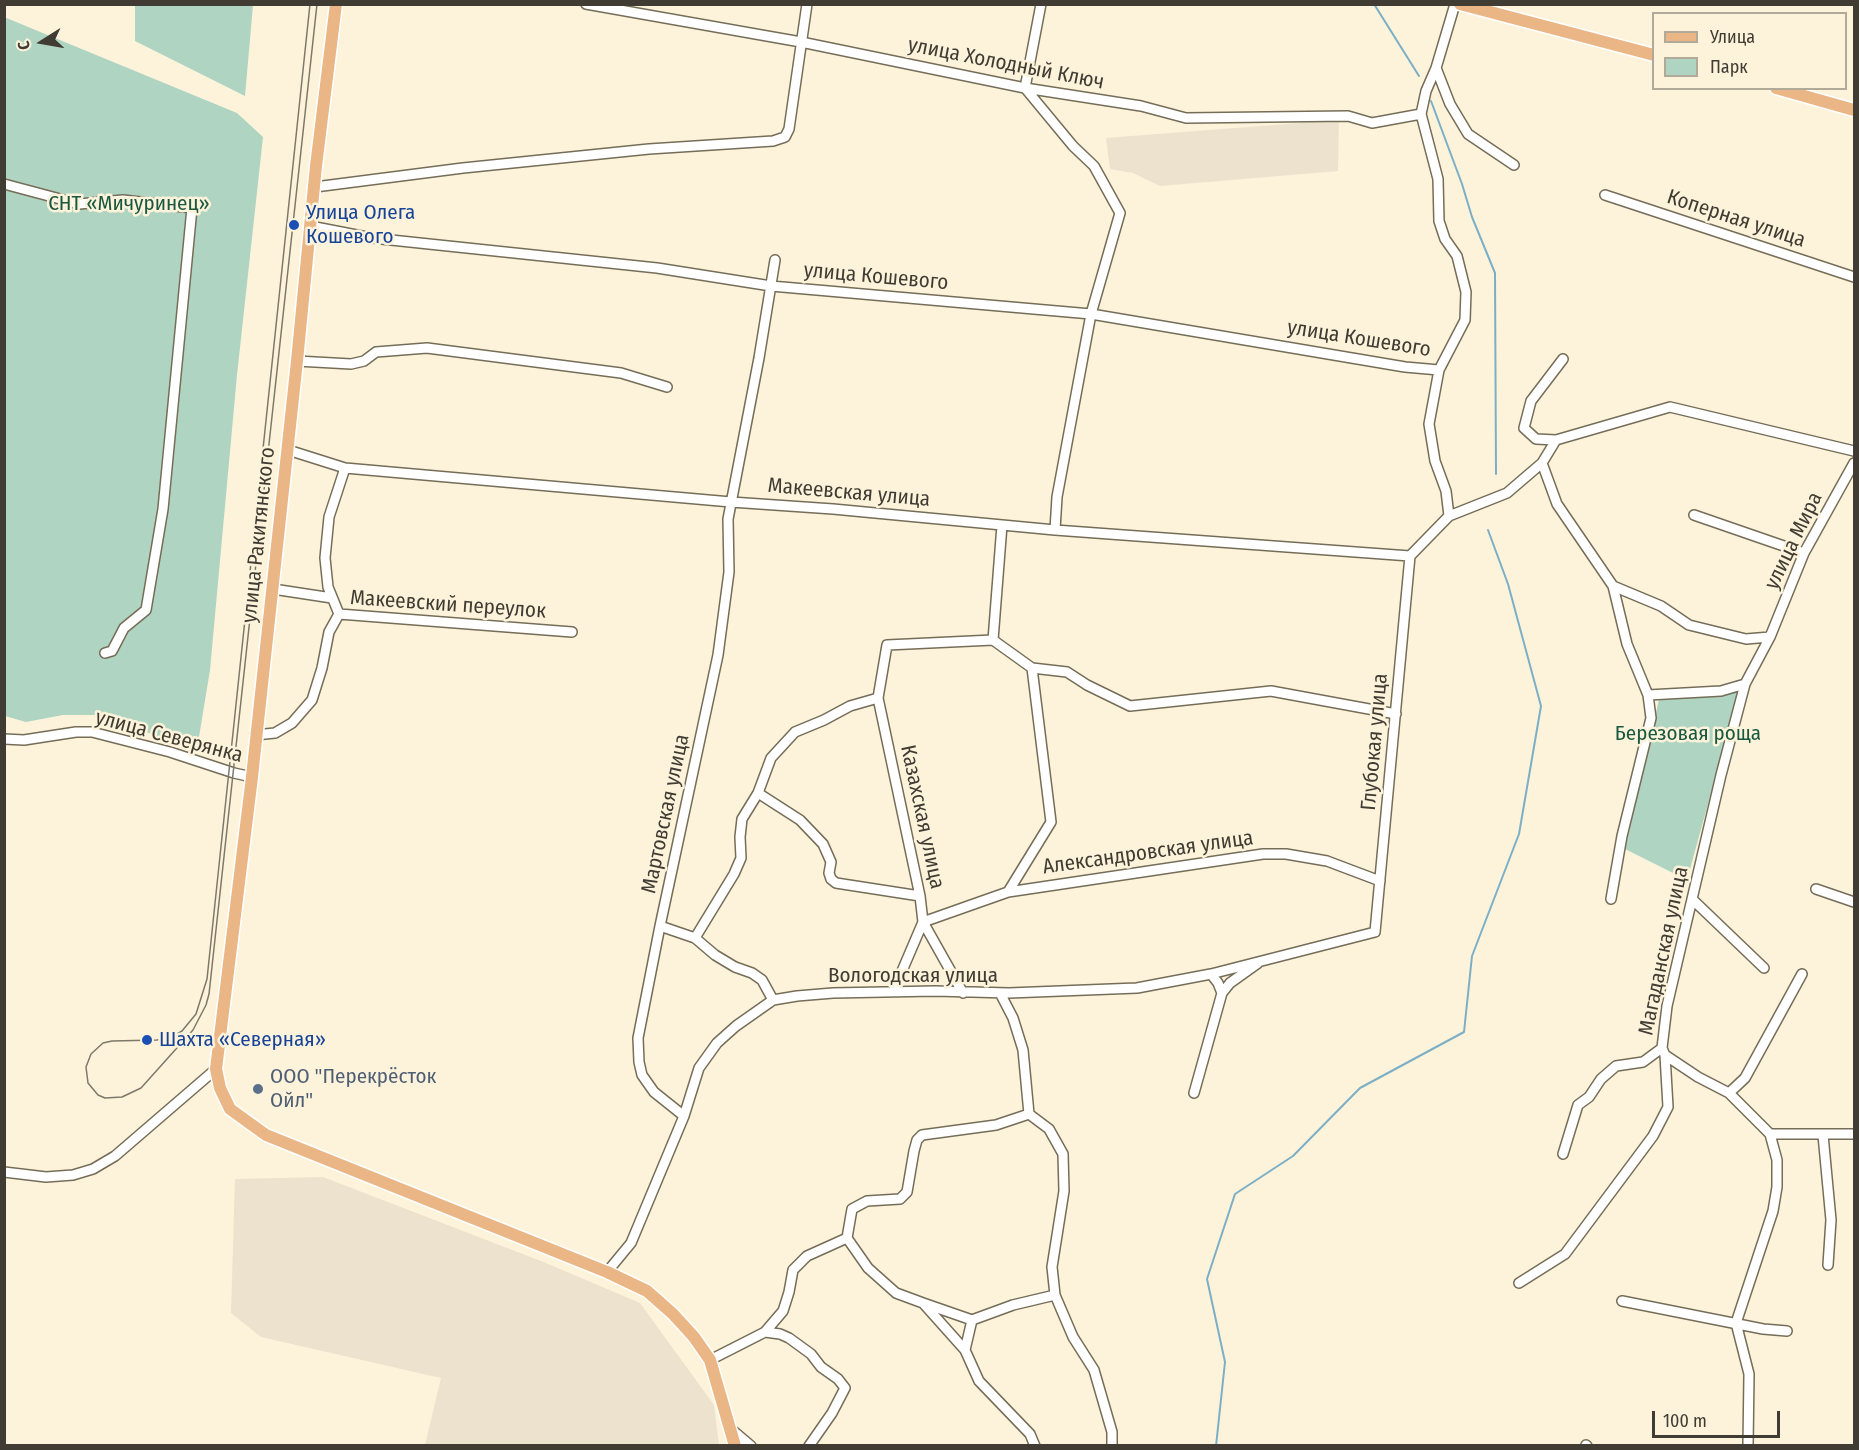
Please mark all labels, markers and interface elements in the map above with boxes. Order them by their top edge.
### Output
north arrow [12,12,72,72]
legend [1652,12,1847,90]
text: Улица [1710,26,1755,48]
street label: улица Холодный Ключ [906,33,1106,95]
text: С [14,40,34,51]
text: Парк [1710,56,1748,78]
street label: Коперная улица [1664,185,1808,253]
park label: СНТ «Мичуринец» [48,191,210,217]
place label: Улица Олега Кошевого [306,200,415,250]
marker: Улица Олега Кошевого [287,218,301,232]
street label: улица Кошевого [803,258,949,296]
street label: улица Кошевого [1285,315,1433,363]
street label: улица Ракитянского [237,446,281,624]
street label: Макеевская улица [767,473,931,513]
street label: улица Мира [1760,488,1828,594]
street label: Макеевский переулок [349,586,547,624]
street label: Глубокая улица [1356,672,1394,812]
street label: улица Северянка [93,705,245,769]
park label: Березовая роща [1615,721,1761,747]
street label: Мартовская улица [637,732,695,896]
street label: Казахская улица [894,743,950,891]
street label: Александровская улица [1041,826,1255,880]
street label: Магаданская улица [1634,864,1694,1038]
street label: Вологодская улица [828,963,998,989]
place label: Шахта «Северная» [159,1027,326,1053]
marker: Шахта «Северная» [140,1033,154,1047]
place label: ООО "Перекрёсток Ойл" [270,1064,436,1114]
marker: ООО "Перекрёсток Ойл" [251,1082,265,1096]
scale bar [1655,1399,1782,1437]
text: 100 m [1663,1410,1707,1432]

